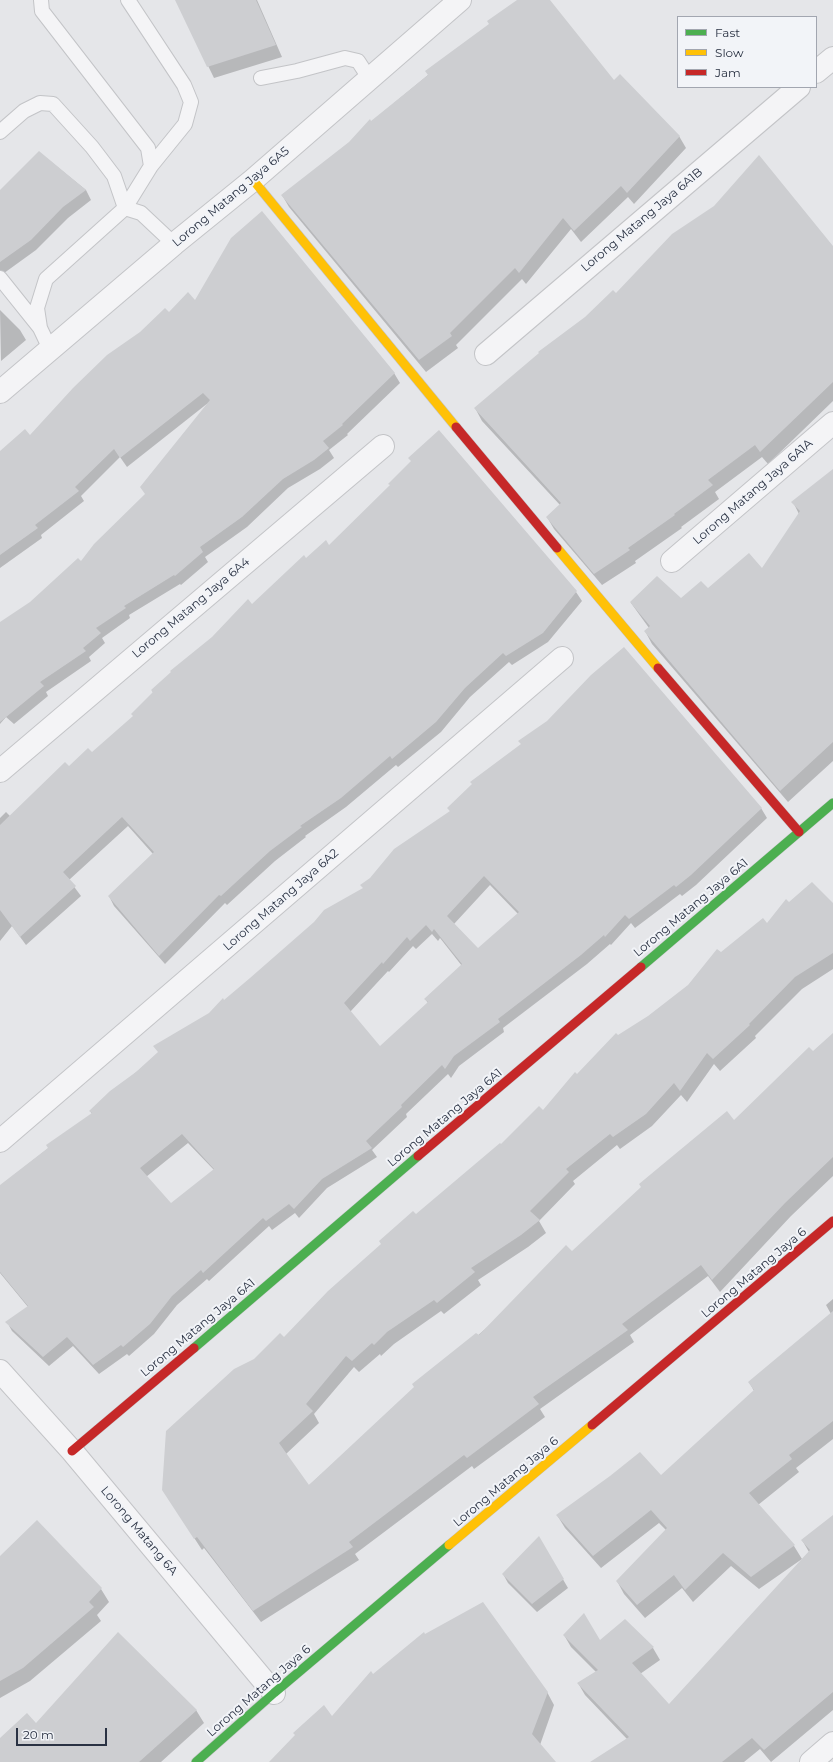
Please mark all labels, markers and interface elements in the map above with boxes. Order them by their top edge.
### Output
legend [677,16,817,88]
text: Fast [715,25,740,40]
text: Slow [715,45,744,60]
text: Jam [715,65,741,80]
street label: Lorong Matang Jaya 6A5 [170,144,292,250]
street label: Lorong Matang Jaya 6A1B [578,165,706,275]
street label: Lorong Matang Jaya 6A1A [690,436,816,548]
street label: Lorong Matang Jaya 6A4 [129,555,253,661]
street label: Lorong Matang Jaya 6A2 [220,846,342,954]
street label: Lorong Matang Jaya 6A1 [631,856,751,960]
street label: Lorong Matang Jaya 6A1 [385,1066,505,1170]
street label: Lorong Matang Jaya 6 [699,1225,809,1321]
street label: Lorong Matang Jaya 6A1 [138,1276,258,1380]
street label: Lorong Matang Jaya 6 [451,1434,561,1530]
street label: Lorong Matang 6A [98,1484,180,1578]
street label: Lorong Matang Jaya 6 [204,1642,314,1740]
scale bar [18,1720,109,1746]
text: 20 m [23,1727,54,1742]

